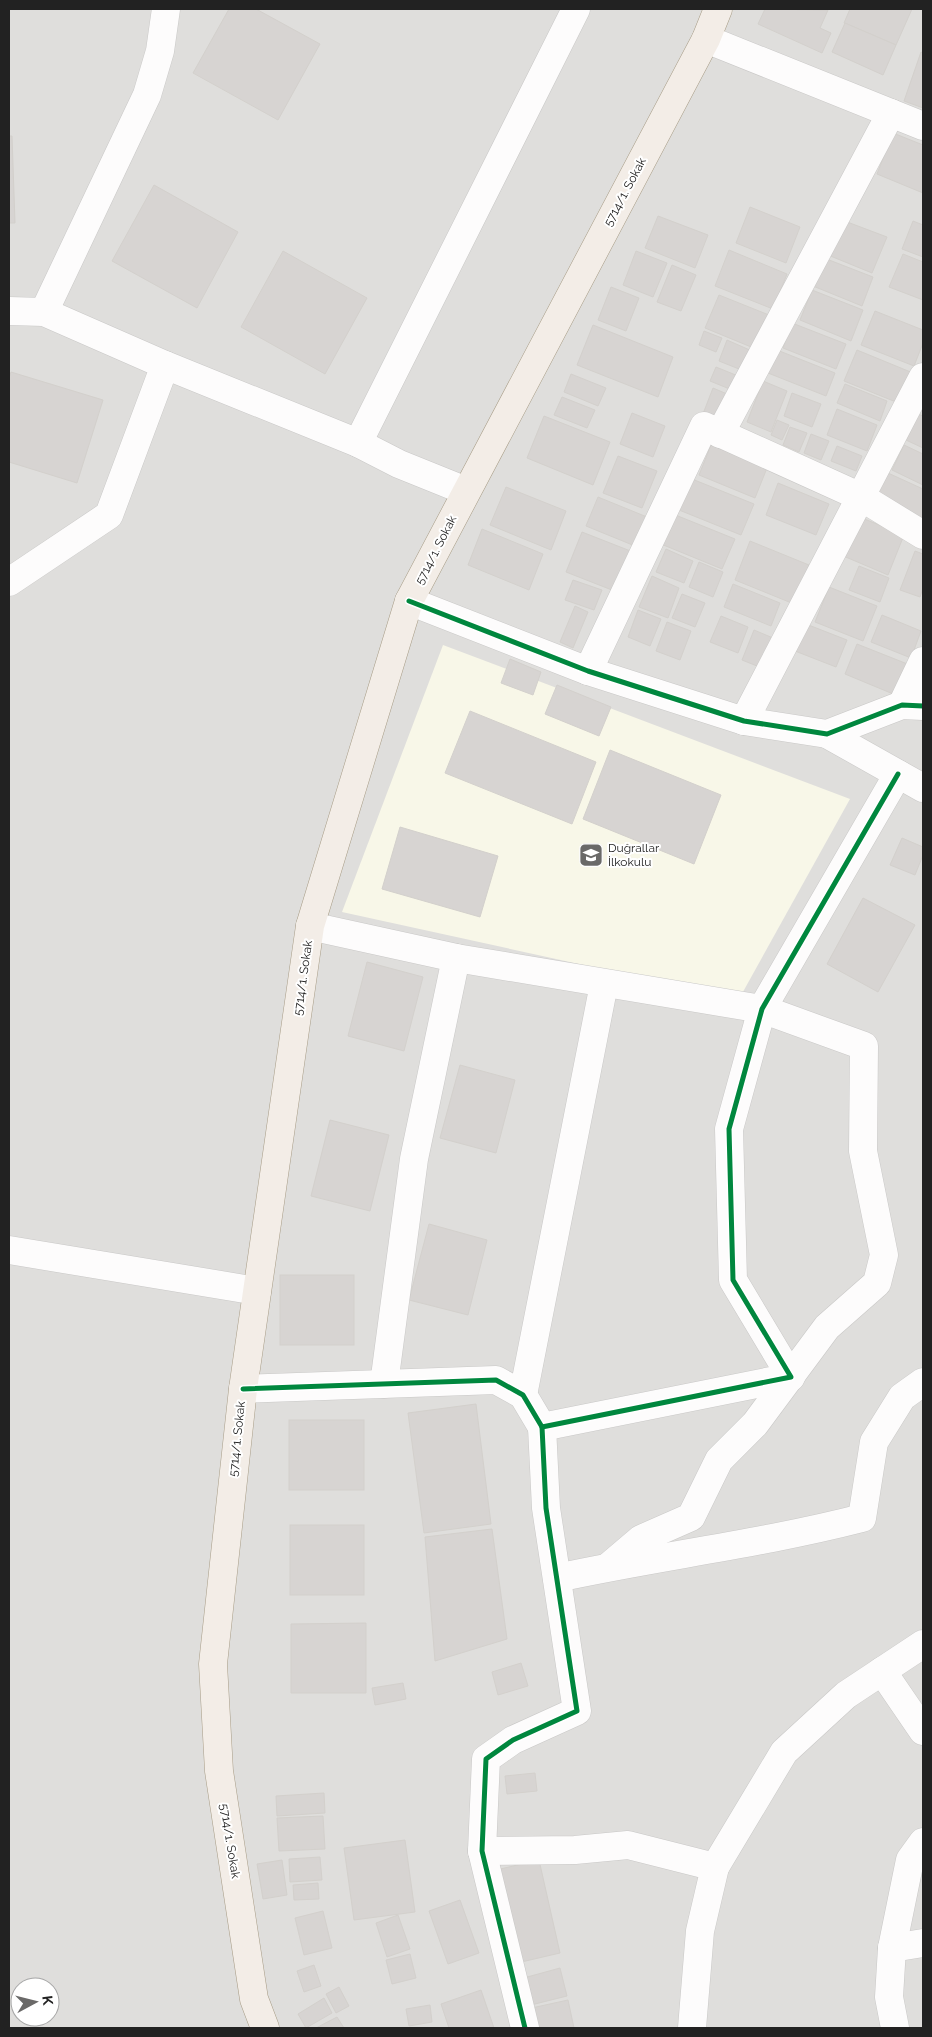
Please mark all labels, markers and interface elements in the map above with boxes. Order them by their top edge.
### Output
street label: 5714/1. Sokak [601,155,649,229]
street label: 5714/1. Sokak [413,513,460,587]
place label: Duğrallar İlkokulu [608,841,660,869]
school or university icon: Duğrallar İlkokulu [578,842,604,868]
street label: 5714/1. Sokak [291,939,315,1016]
street label: 5714/1. Sokak [226,1400,248,1477]
street label: 5714/1. Sokak [217,1802,243,1880]
north arrow [10,1977,60,2027]
text: K [39,1995,56,2007]

